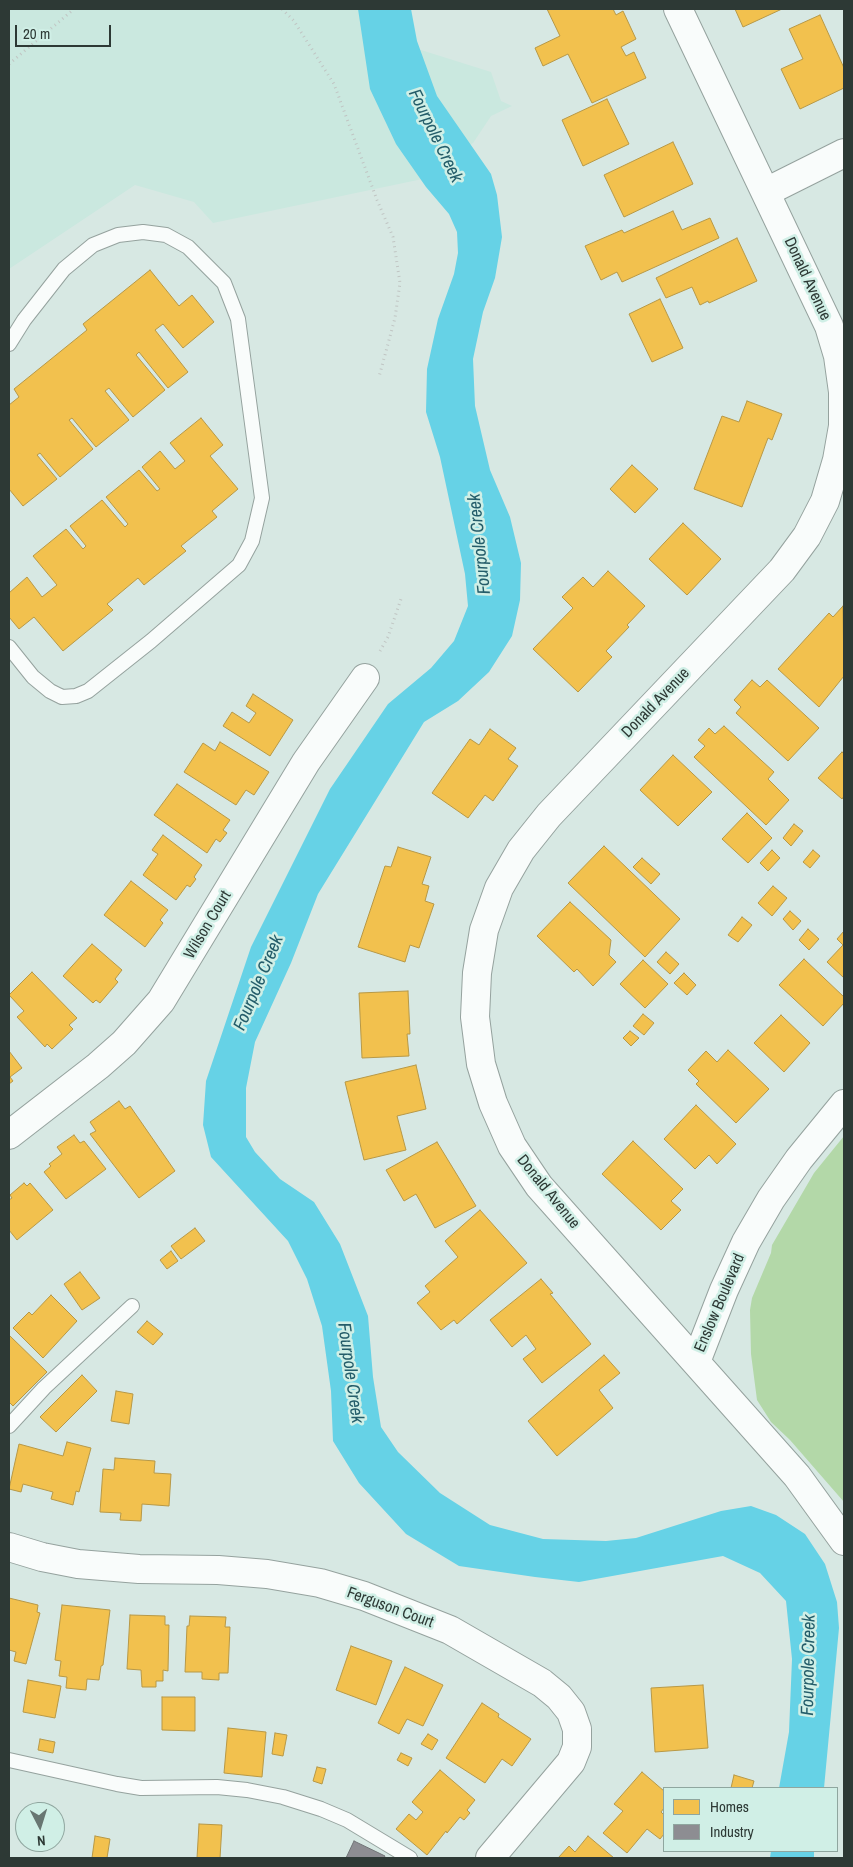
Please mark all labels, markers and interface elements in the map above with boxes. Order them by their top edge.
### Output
scale bar [18,15,114,47]
text: 20 m [23,23,50,44]
water label: Fourpole Creek [403,86,467,186]
street label: Donald Avenue [779,234,835,324]
water label: Fourpole Creek [464,493,496,595]
street label: Donald Avenue [618,664,694,742]
street label: Wilson Court [180,888,236,962]
water label: Fourpole Creek [229,932,289,1034]
street label: Donald Avenue [512,1151,584,1233]
street label: Enslow Boulevard [691,1251,749,1355]
water label: Fourpole Creek [332,1321,368,1425]
street label: Ferguson Court [344,1584,436,1632]
water label: Fourpole Creek [797,1614,821,1716]
legend [663,1787,838,1852]
text: Homes [710,1796,749,1817]
north arrow [15,1802,65,1852]
text: Industry [710,1821,754,1842]
text: N [36,1832,46,1850]

